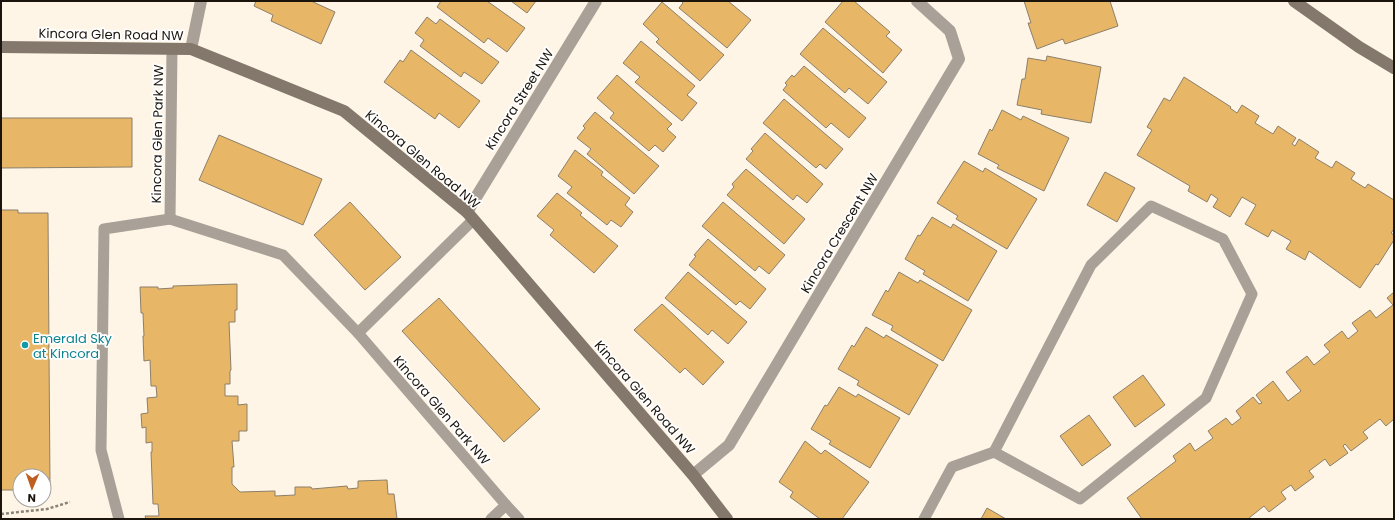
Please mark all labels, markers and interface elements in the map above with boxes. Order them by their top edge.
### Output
street label: Kincora Glen Road NW [38,24,184,45]
street label: Kincora Street NW [481,45,558,153]
street label: Kincora Glen Park NW [147,64,168,204]
street label: Kincora Glen Road NW [361,106,485,213]
street label: Kincora Crescent NW [796,170,883,297]
place label: Emerald Sky at Kincora [33,329,113,363]
street label: Kincora Glen Road NW [590,336,700,458]
marker: Emerald Sky at Kincora [20,340,30,350]
street label: Kincora Glen Park NW [389,352,495,469]
north arrow [12,468,52,508]
text: N [27,490,36,506]

